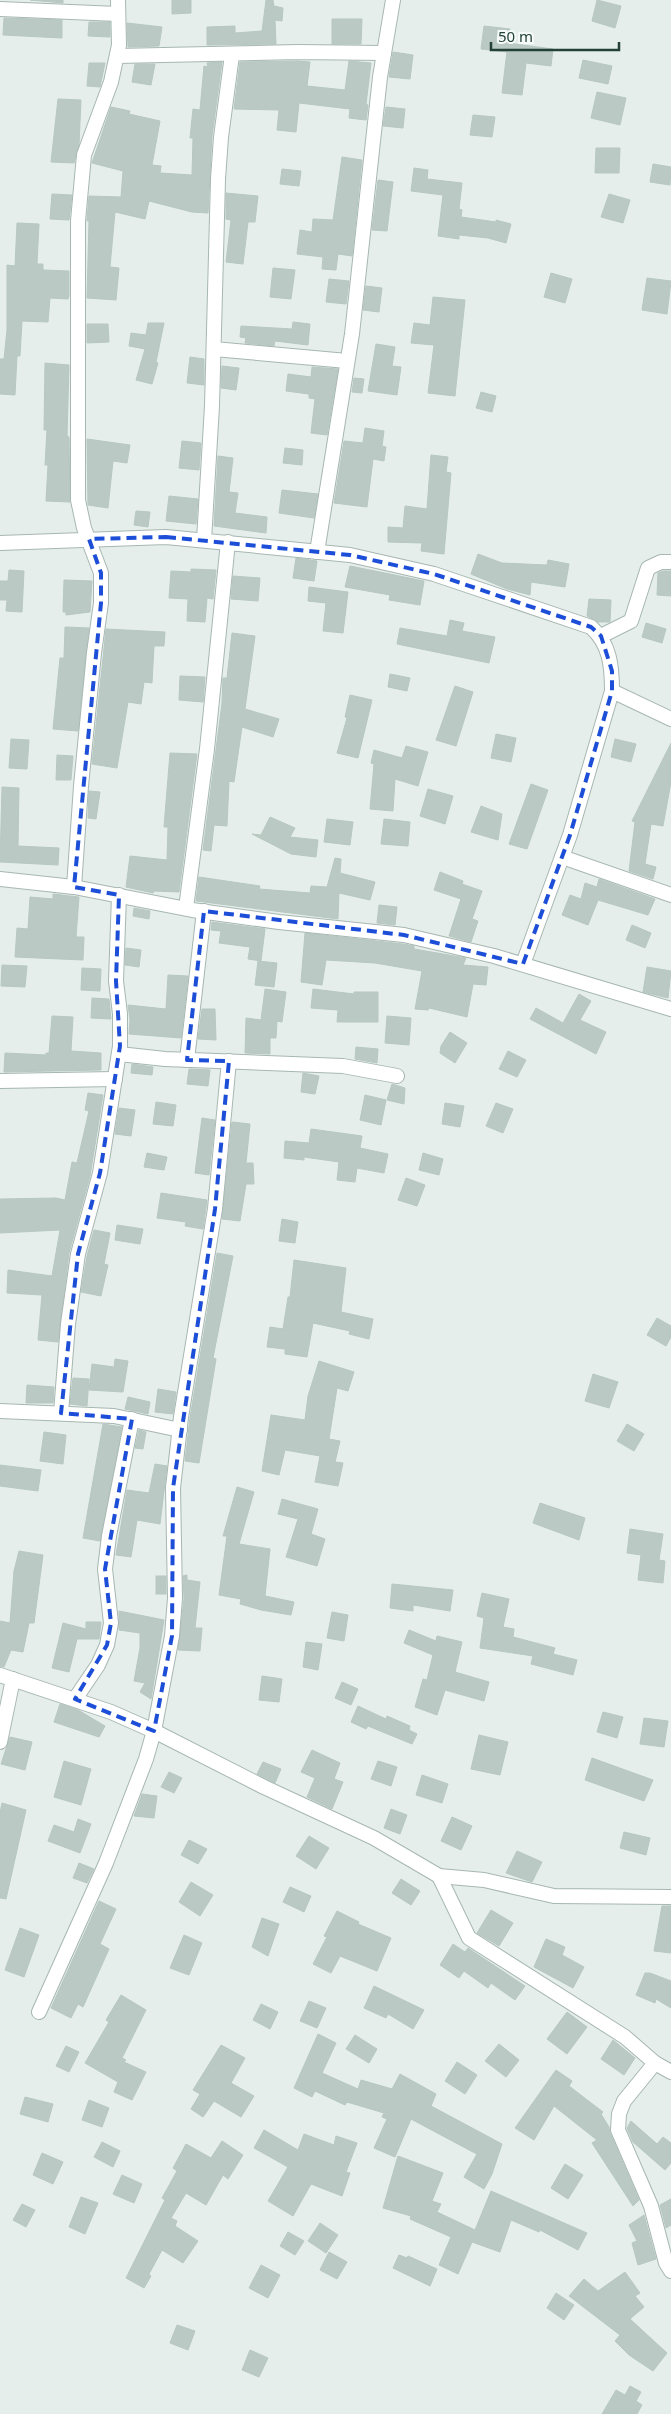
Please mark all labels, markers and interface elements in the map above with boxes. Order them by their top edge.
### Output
scale bar [491,20,618,52]
text: 50 m [498,26,533,46]

